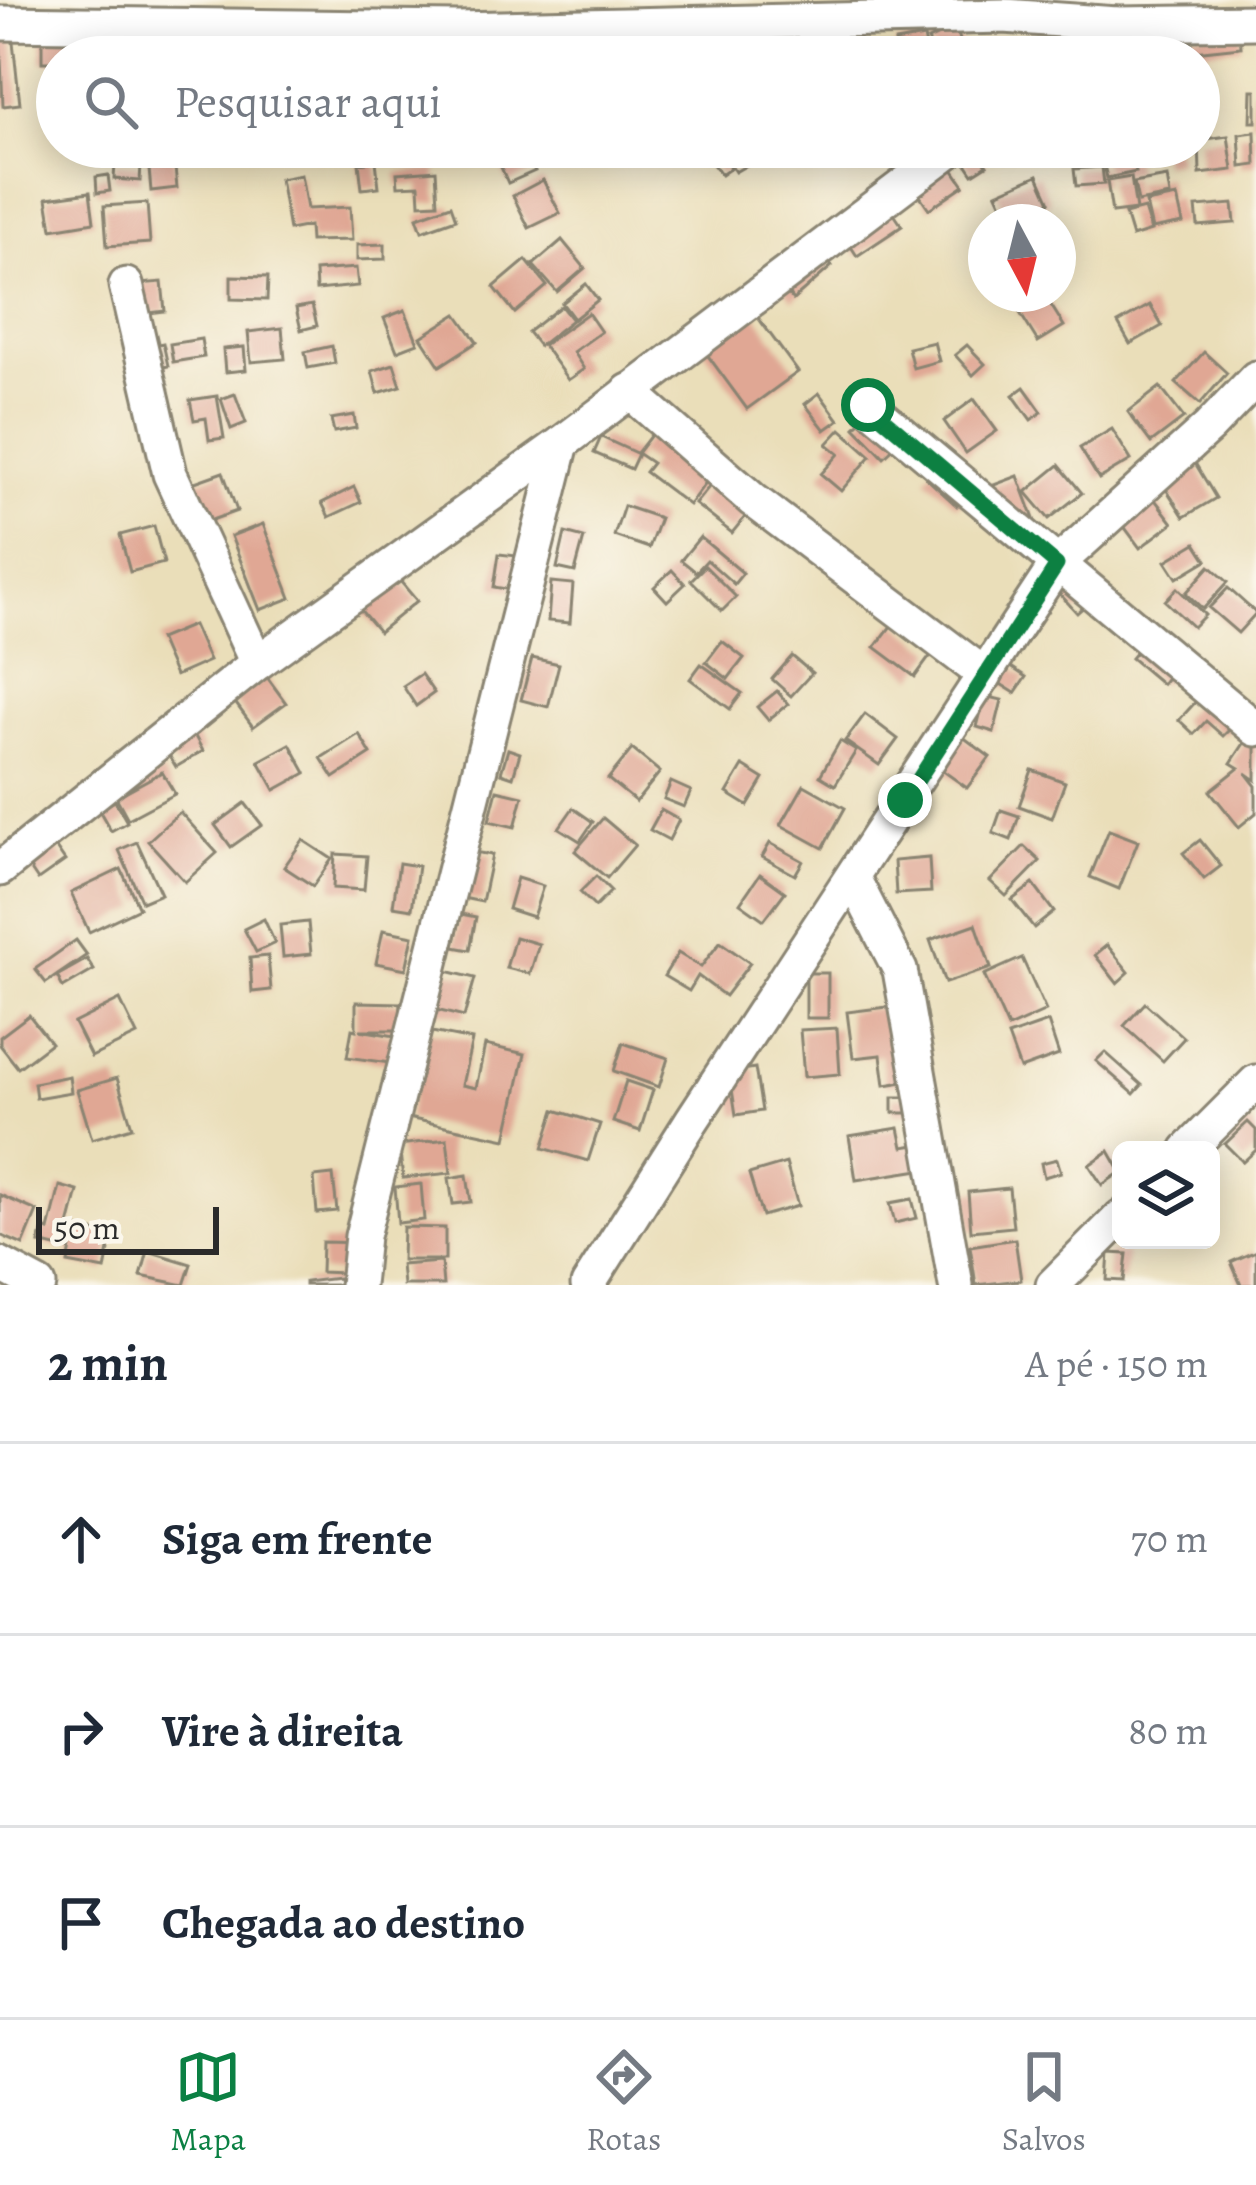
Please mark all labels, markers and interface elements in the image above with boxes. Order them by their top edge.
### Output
search box [36,36,1220,168]
icon: search [78,69,144,135]
text: Pesquisar aqui [174,71,442,133]
north arrow [968,204,1076,312]
route start [841,378,895,432]
route end [878,773,932,827]
map controls [1112,1141,1220,1249]
button: layers [1112,1141,1220,1249]
scale bar [36,1201,219,1254]
text: 50 m [54,1205,120,1250]
text: 2 min [48,1328,168,1398]
text: A pé · 150 m [1025,1337,1208,1390]
icon: ahead [48,1506,114,1572]
text: Siga em frente [162,1508,432,1570]
text: 70 m [1131,1512,1208,1565]
icon: right [48,1698,114,1764]
text: Vire à direita [162,1700,403,1762]
text: 80 m [1128,1704,1208,1757]
icon: arrive [48,1890,114,1956]
text: Chegada ao destino [162,1892,525,1954]
tab: Mapa [170,2044,246,2161]
tab: Rotas [586,2044,661,2161]
tab: Salvos [1002,2044,1086,2161]

